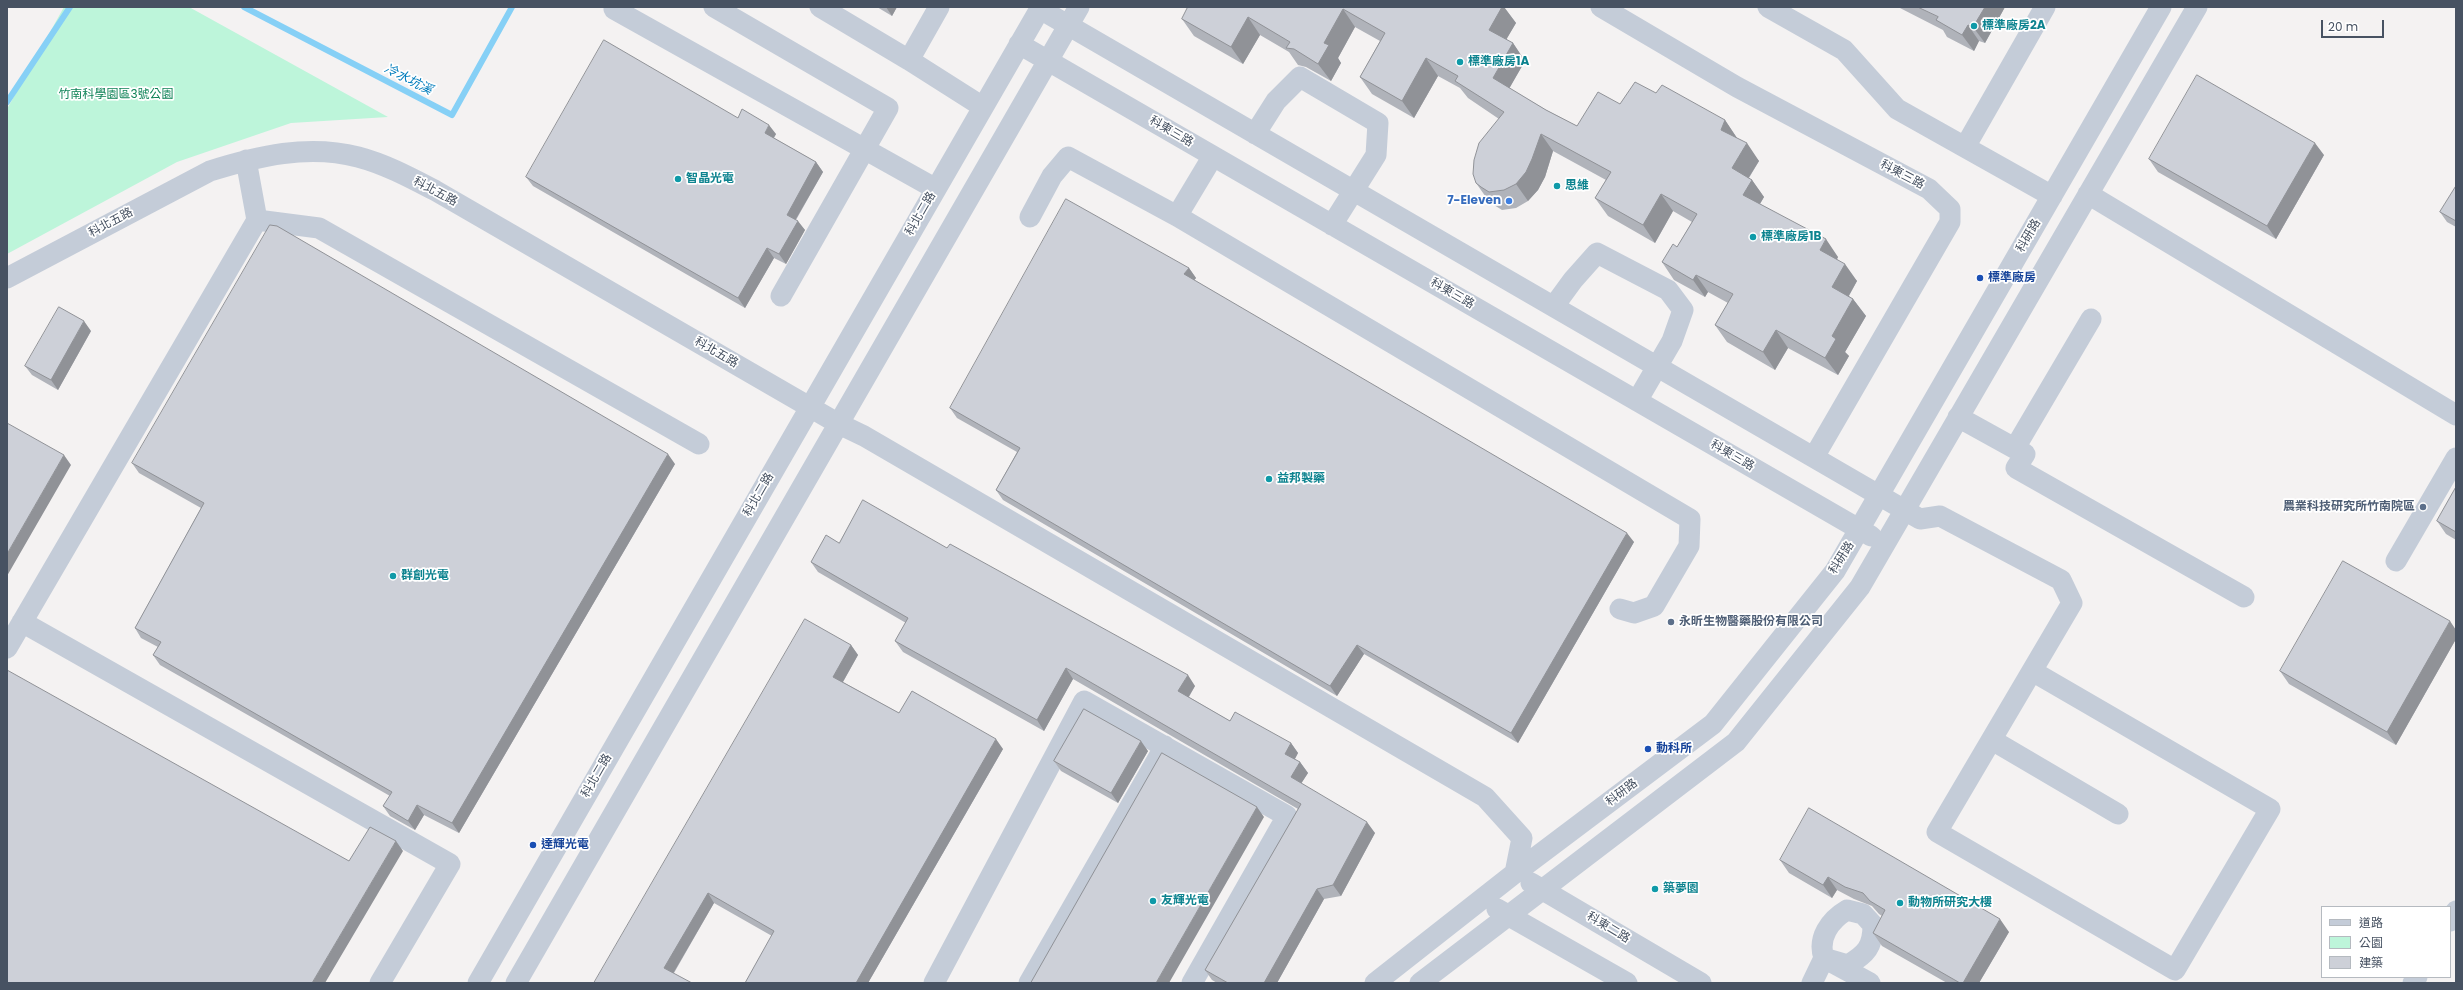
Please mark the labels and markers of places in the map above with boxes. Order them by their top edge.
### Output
place label: 標準廠房2A [1982,19,2046,33]
marker: 標準廠房2A [1969,21,1979,31]
place label: 標準廠房1A [1468,55,1529,69]
marker: 標準廠房1A [1455,57,1465,67]
place label: 智晶光電 [686,172,734,186]
marker: 智晶光電 [673,174,683,184]
place label: 思維 [1565,179,1589,193]
marker: 思維 [1552,181,1562,191]
place label: 7-Eleven [1447,194,1501,208]
marker: 7-Eleven [1504,196,1514,206]
place label: 標準廠房1B [1761,230,1821,244]
marker: 標準廠房1B [1748,232,1758,242]
place label: 標準廠房 [1988,271,2036,285]
marker: 標準廠房 [1975,273,1985,283]
place label: 益邦製藥 [1277,472,1325,486]
marker: 益邦製藥 [1264,474,1274,484]
place label: 農業科技研究所竹南院區 [2283,500,2415,514]
marker: 農業科技研究所竹南院區 [2418,502,2428,512]
place label: 群創光電 [401,569,449,583]
marker: 群創光電 [388,571,398,581]
place label: 永昕生物醫藥股份有限公司 [1679,615,1823,629]
marker: 永昕生物醫藥股份有限公司 [1666,617,1676,627]
place label: 動科所 [1656,742,1692,756]
marker: 動科所 [1643,744,1653,754]
place label: 達輝光電 [541,838,589,852]
marker: 達輝光電 [528,840,538,850]
place label: 築夢園 [1663,882,1699,896]
marker: 築夢園 [1650,884,1660,894]
place label: 友輝光電 [1161,894,1209,908]
marker: 友輝光電 [1148,896,1158,906]
place label: 動物所研究大樓 [1908,896,1992,910]
marker: 動物所研究大樓 [1895,898,1905,908]

